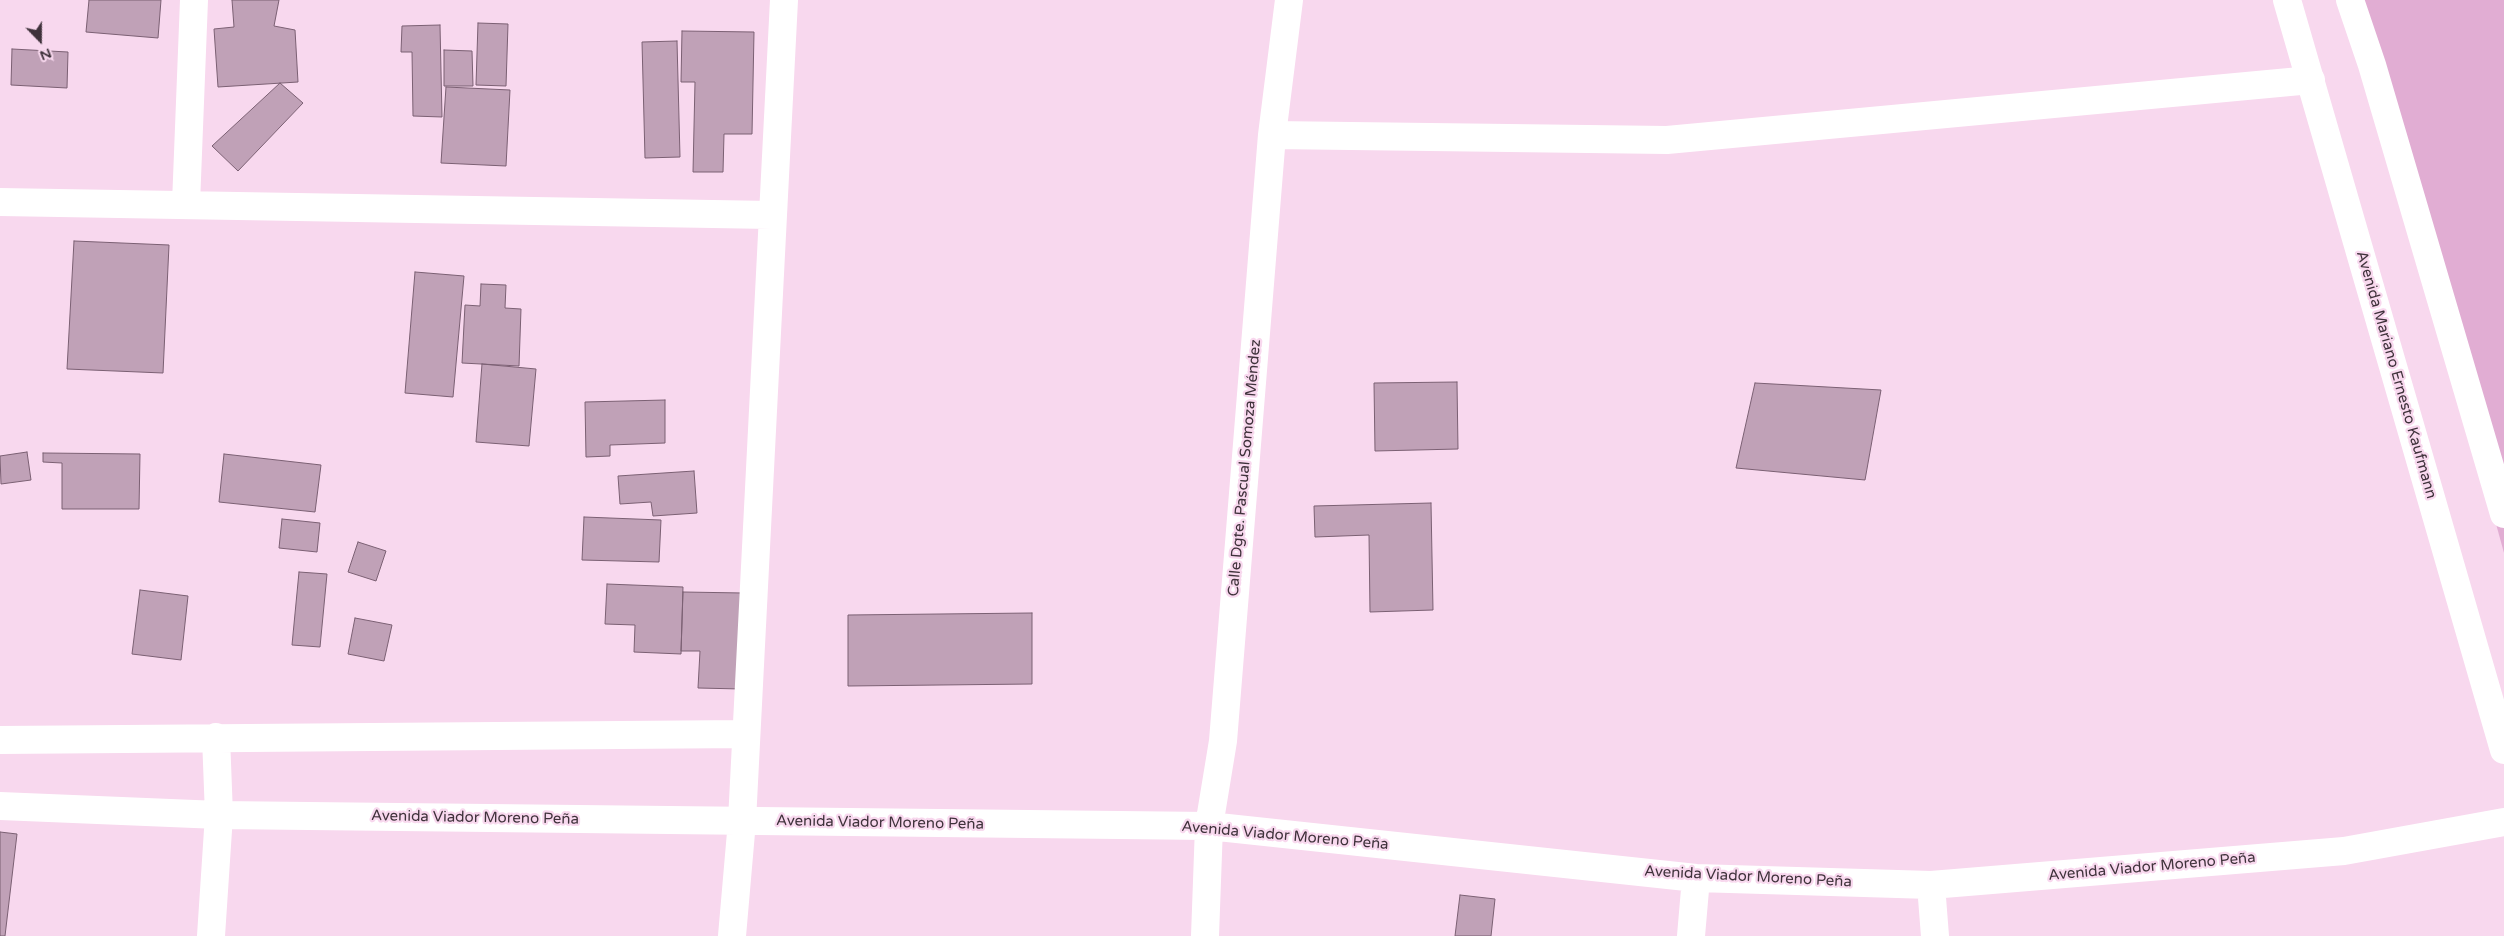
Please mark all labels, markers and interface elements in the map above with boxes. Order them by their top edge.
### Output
north arrow [15,15,65,65]
text: N [37,44,54,64]
street label: Avenida Mariano Ernesto Kaufmann [2352,249,2440,501]
street label: Calle Dgte. Pascual Somoza Méndez [1225,339,1265,597]
street label: Avenida Viador Moreno Peña [371,807,579,829]
street label: Avenida Viador Moreno Peña [776,812,984,834]
street label: Avenida Viador Moreno Peña [1181,818,1389,854]
street label: Avenida Viador Moreno Peña [2048,849,2256,885]
street label: Avenida Viador Moreno Peña [1644,863,1852,891]

